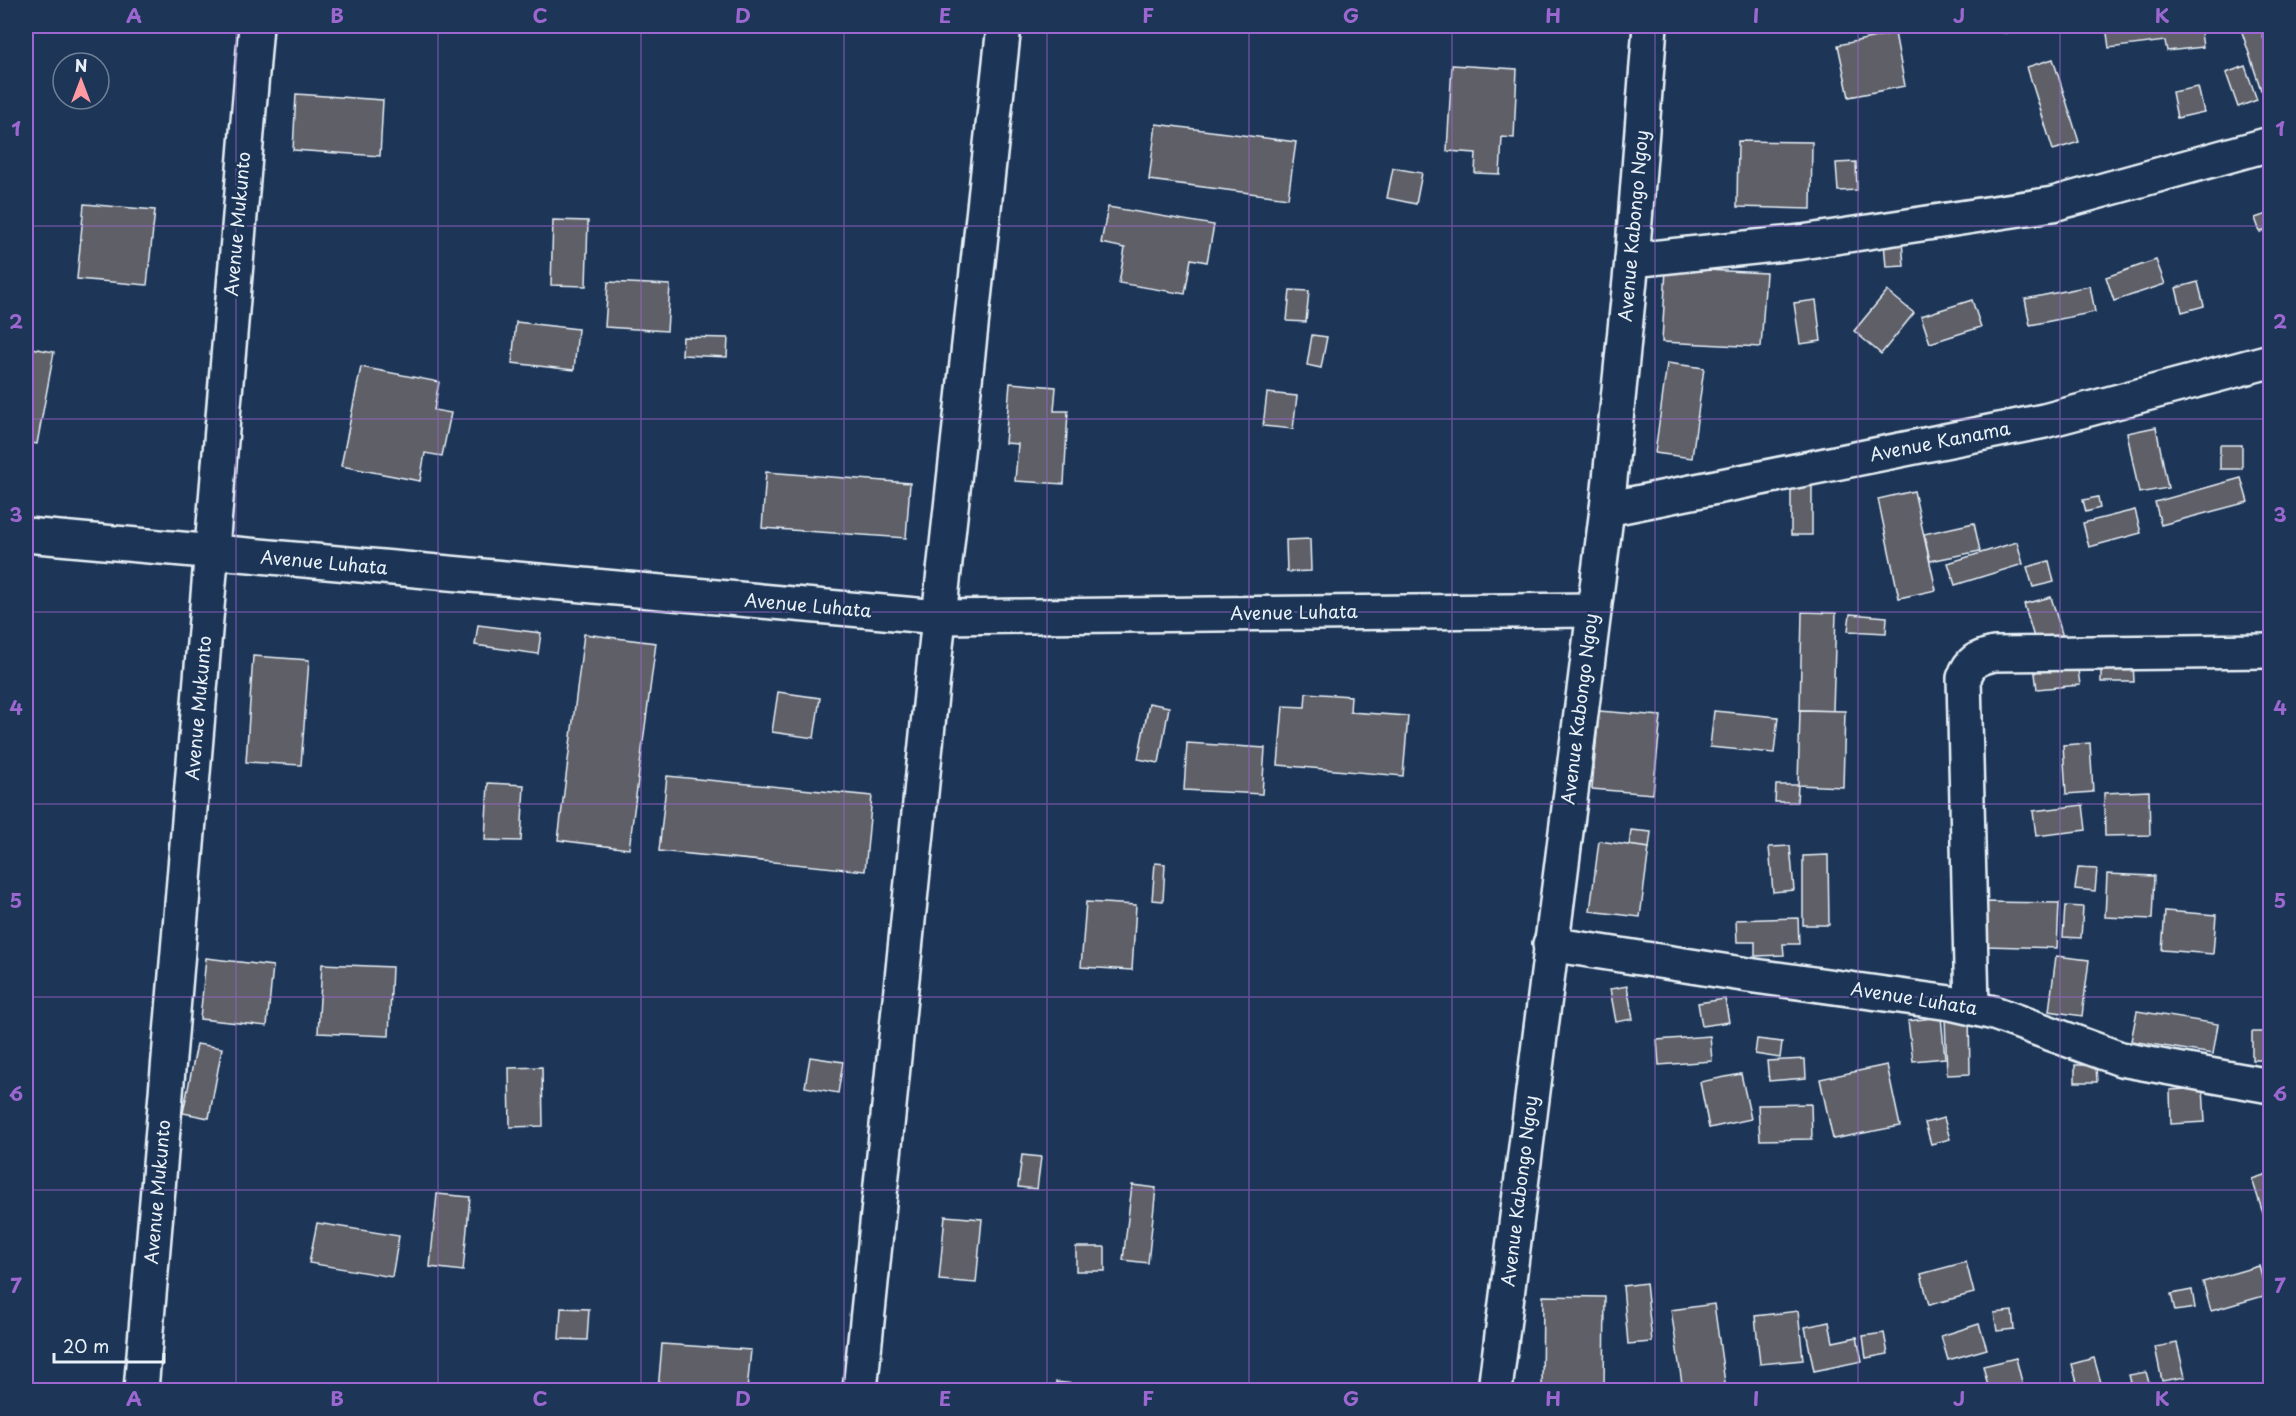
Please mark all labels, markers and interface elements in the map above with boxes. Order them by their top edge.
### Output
text: A [126,0,142,30]
text: B [330,0,344,30]
text: C [532,0,548,30]
text: D [735,0,751,30]
text: E [939,0,951,30]
text: F [1142,0,1154,30]
text: G [1343,0,1359,30]
text: H [1545,0,1561,30]
text: I [1753,0,1759,30]
text: J [1953,0,1965,30]
text: K [2155,0,2170,30]
north arrow [51,51,111,111]
text: N [75,53,87,77]
text: 1 [11,113,21,143]
text: 1 [2275,113,2285,143]
street label: Avenue Kabongo Ngoy [1611,129,1654,323]
street label: Avenue Mukunto [217,150,256,297]
text: 2 [9,306,23,336]
text: 2 [2273,306,2287,336]
street label: Avenue Kanama [1867,414,2013,467]
text: 3 [9,499,23,529]
text: 3 [2273,499,2287,529]
street label: Avenue Luhata [259,542,390,581]
street label: Avenue Luhata [743,585,874,624]
street label: Avenue Luhata [1230,597,1359,626]
street label: Avenue Kabongo Ngoy [1553,612,1604,806]
street label: Avenue Mukunto [178,634,217,781]
text: 4 [9,692,23,722]
text: 4 [2273,692,2287,722]
text: 5 [10,885,22,915]
text: 5 [2274,885,2286,915]
street label: Avenue Luhata [1849,974,1980,1021]
text: 6 [9,1078,23,1108]
text: 6 [2273,1078,2287,1108]
street label: Avenue Kabongo Ngoy [1493,1094,1544,1288]
street label: Avenue Mukunto [137,1118,176,1265]
text: 7 [10,1270,22,1300]
text: 7 [2274,1270,2286,1300]
scale bar [54,1326,164,1364]
text: 20 m [63,1332,109,1359]
text: A [126,1383,142,1413]
text: B [330,1383,344,1413]
text: C [532,1383,548,1413]
text: D [735,1383,751,1413]
text: E [939,1383,951,1413]
text: F [1142,1383,1154,1413]
text: G [1343,1383,1359,1413]
text: H [1545,1383,1561,1413]
text: I [1753,1383,1759,1413]
text: J [1953,1383,1965,1413]
text: K [2155,1383,2170,1413]

